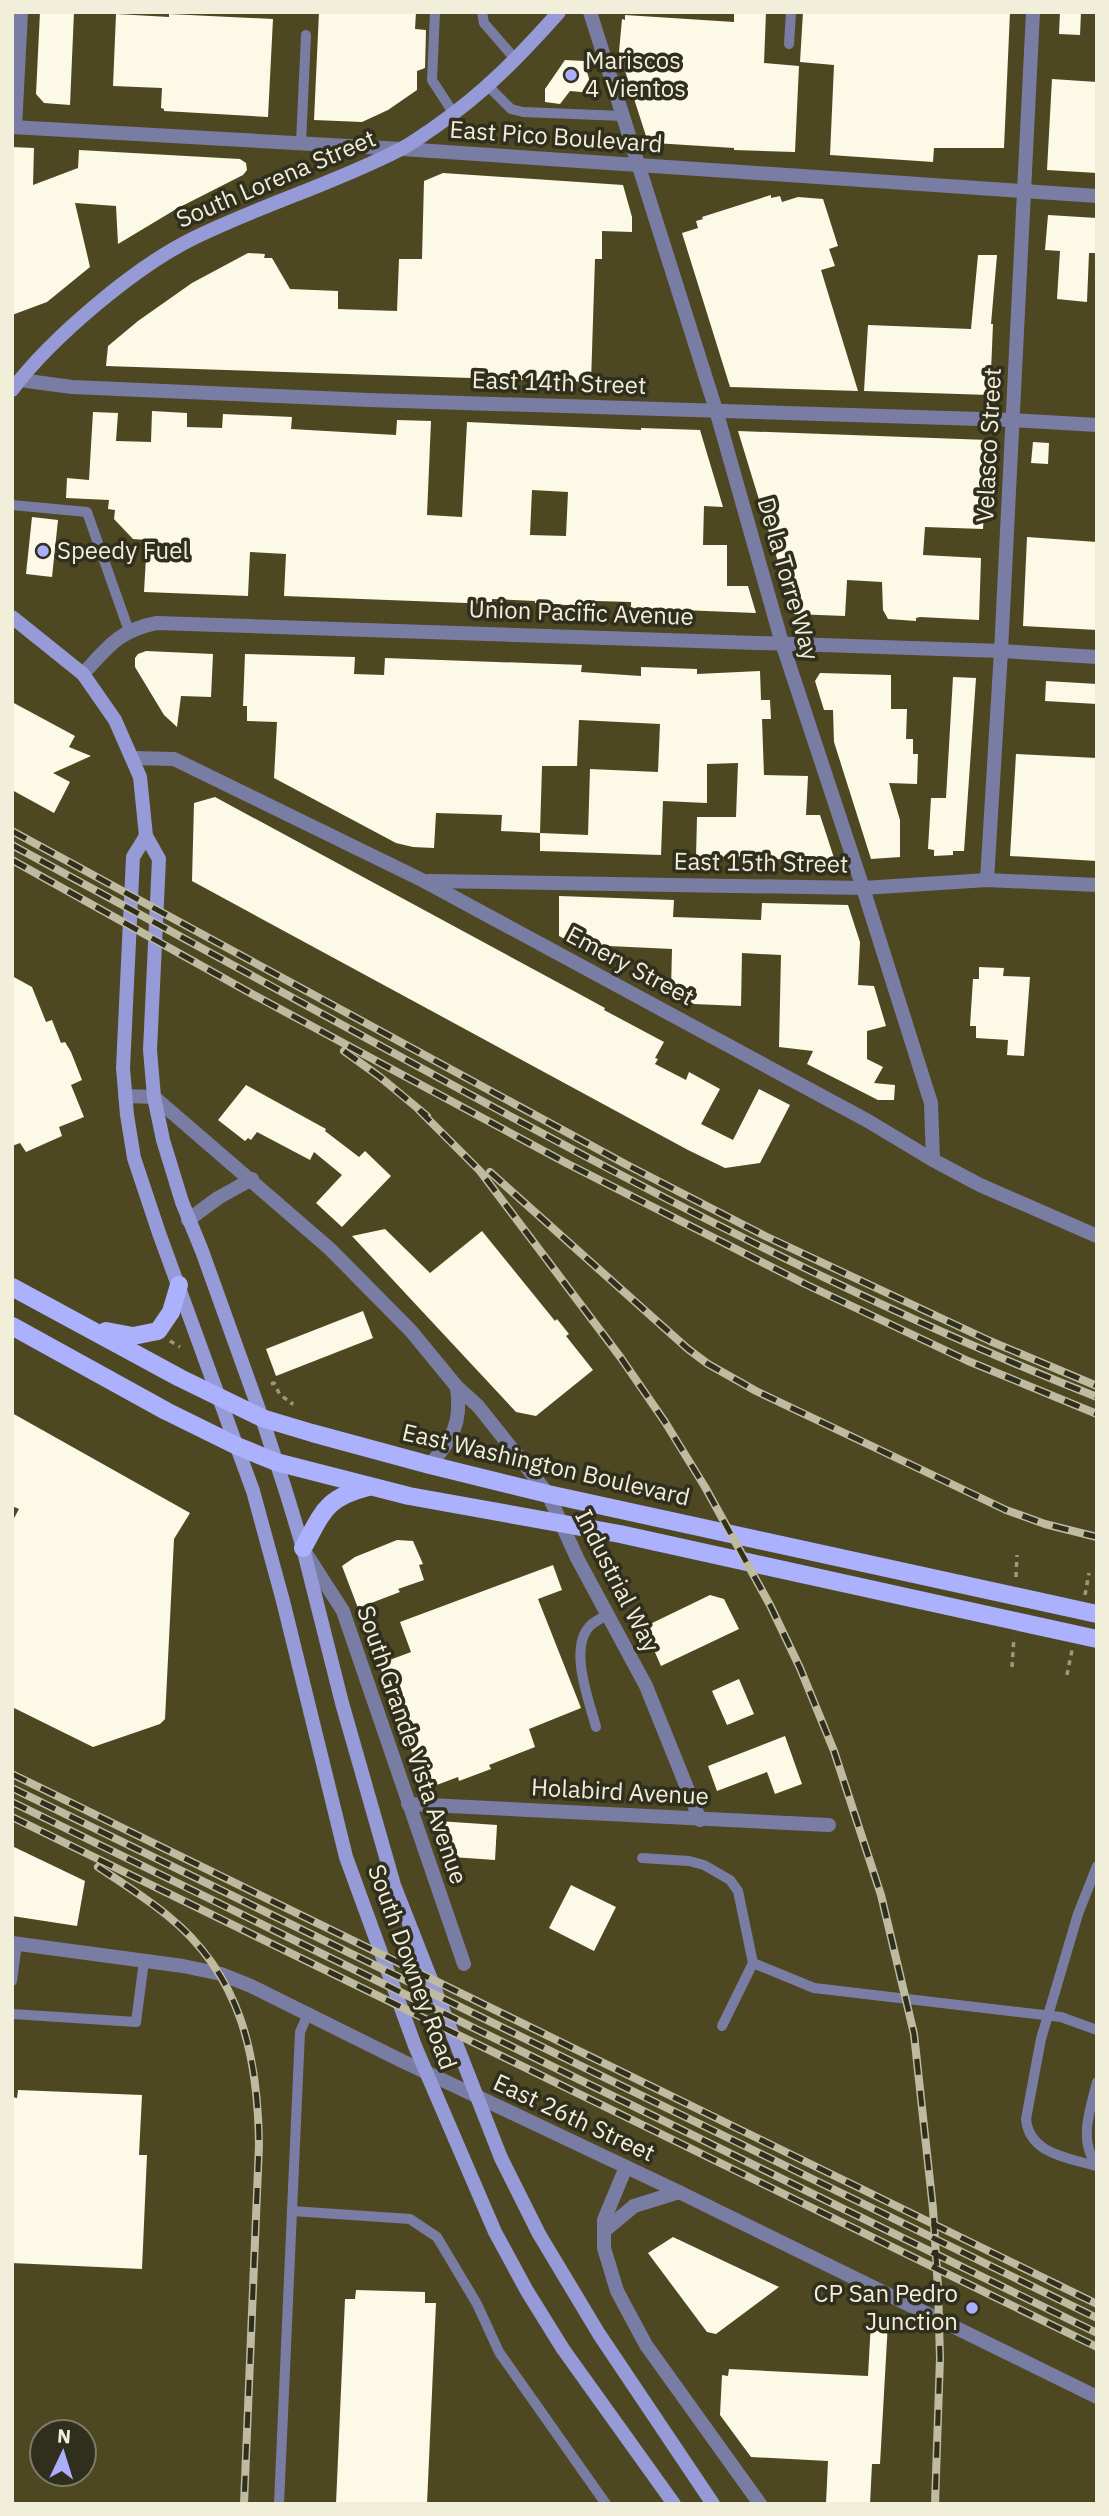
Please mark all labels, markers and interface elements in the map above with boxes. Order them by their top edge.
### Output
place label: Mariscos 4 Vientos [585,44,686,104]
marker: Mariscos 4 Vientos [563,67,579,83]
street label: East Pico Boulevard [449,113,664,159]
street label: South Lorena Street [171,122,380,235]
street label: East 14th Street [471,363,647,401]
street label: Velasco Street [968,367,1008,523]
street label: De la Torre Way [750,494,827,664]
place label: Speedy Fuel [57,534,189,566]
marker: Speedy Fuel [35,543,51,559]
street label: Union Pacific Avenue [468,592,694,632]
street label: East 15th Street [673,844,849,880]
street label: Emery Street [561,918,700,1012]
street label: East Washington Boulevard [399,1415,693,1513]
street label: Industrial Way [568,1504,668,1657]
street label: South Grande Vista Avenue [350,1601,476,1888]
street label: Holabird Avenue [530,1770,710,1812]
street label: South Downey Road [361,1860,465,2074]
street label: East 26th Street [488,2066,660,2169]
place label: CP San Pedro Junction [814,2277,958,2337]
marker: CP San Pedro Junction [964,2300,980,2316]
north arrow [28,2418,98,2488]
text: N [56,2424,72,2448]

